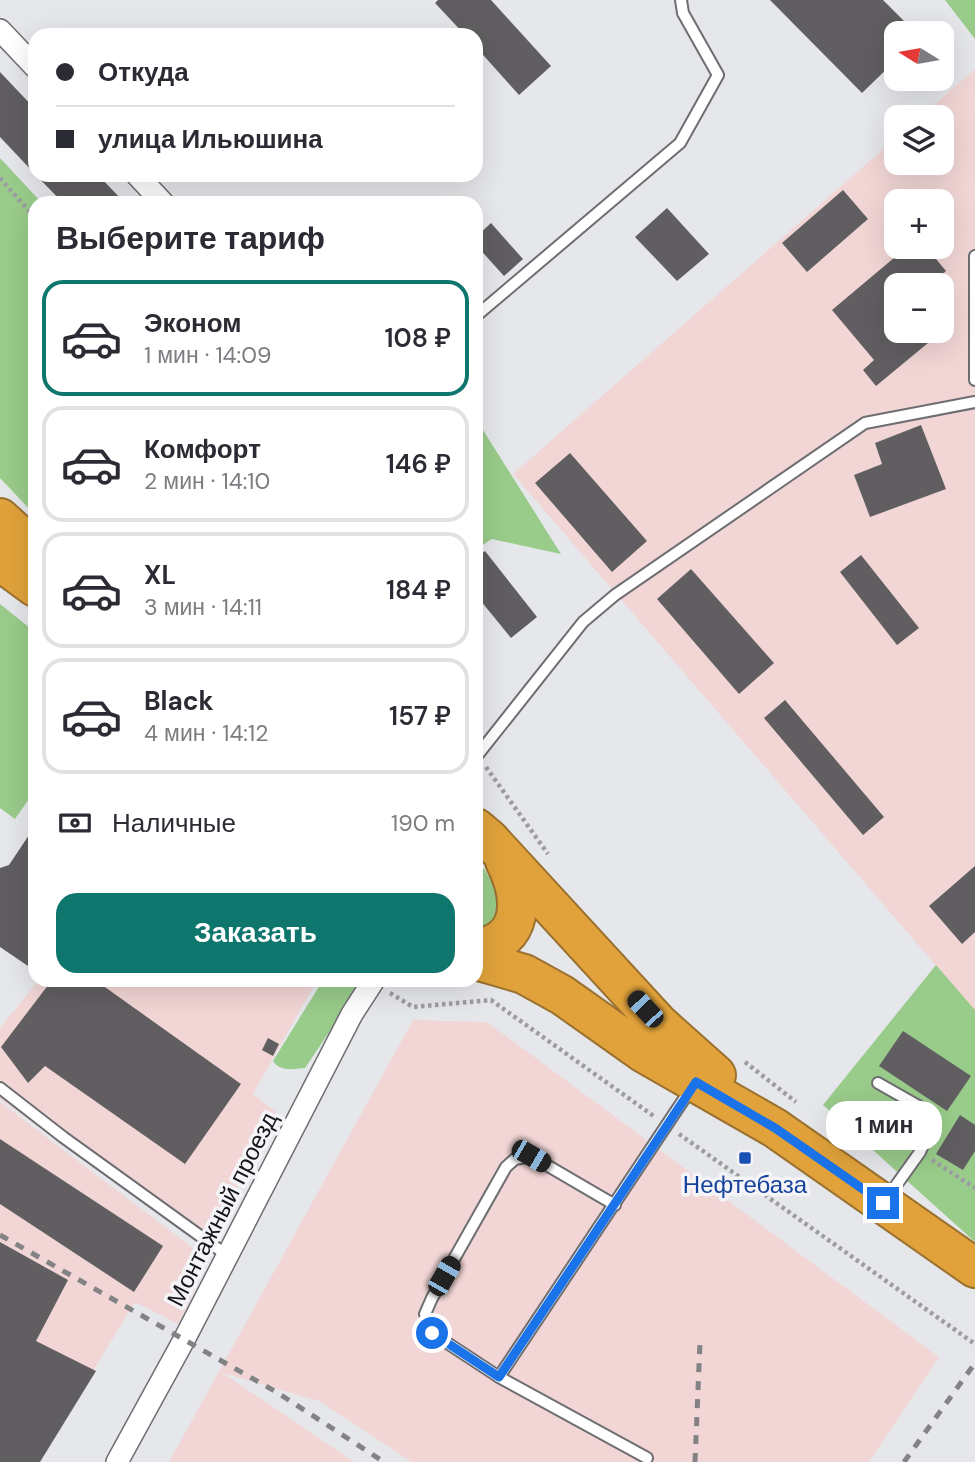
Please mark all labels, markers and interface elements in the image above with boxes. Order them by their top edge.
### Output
north arrow [884,21,954,91]
map controls [884,21,954,343]
text: Откуда [98,55,189,89]
button: layers [884,105,954,175]
text: улица Ильюшина [98,122,323,156]
button: + [884,189,954,259]
text: Выберите тариф [56,217,325,259]
button: − [884,273,954,343]
text: Эконом [144,306,242,340]
icon: car [60,307,123,370]
text: 108 ₽ [384,321,451,355]
text: 1 мин · 14:09 [144,340,271,370]
text: Комфорт [144,432,261,466]
icon: car [60,433,123,496]
text: 146 ₽ [386,447,451,481]
text: 2 мин · 14:10 [144,466,270,496]
text: XL [144,558,176,592]
icon: car [60,559,123,622]
text: 184 ₽ [386,573,451,607]
text: 3 мин · 14:11 [144,592,262,622]
text: Black [144,684,214,718]
icon: car [60,685,123,748]
text: 157 ₽ [389,699,451,733]
text: 4 мин · 14:12 [144,718,268,748]
icon: cash [56,804,94,842]
text: Наличные [112,806,236,840]
text: 190 m [391,808,455,838]
button: Заказать [56,893,455,973]
car [623,986,668,1032]
callout: 1 мин [825,1102,941,1150]
street label: Монтажный проезд [160,1107,284,1311]
text: 1 мин [855,1110,913,1140]
car [508,1136,555,1176]
marker: Нефтебаза [737,1150,753,1166]
place label: Нефтебаза [683,1169,808,1200]
route end [867,1187,899,1219]
car [425,1253,464,1299]
route start [416,1317,448,1349]

